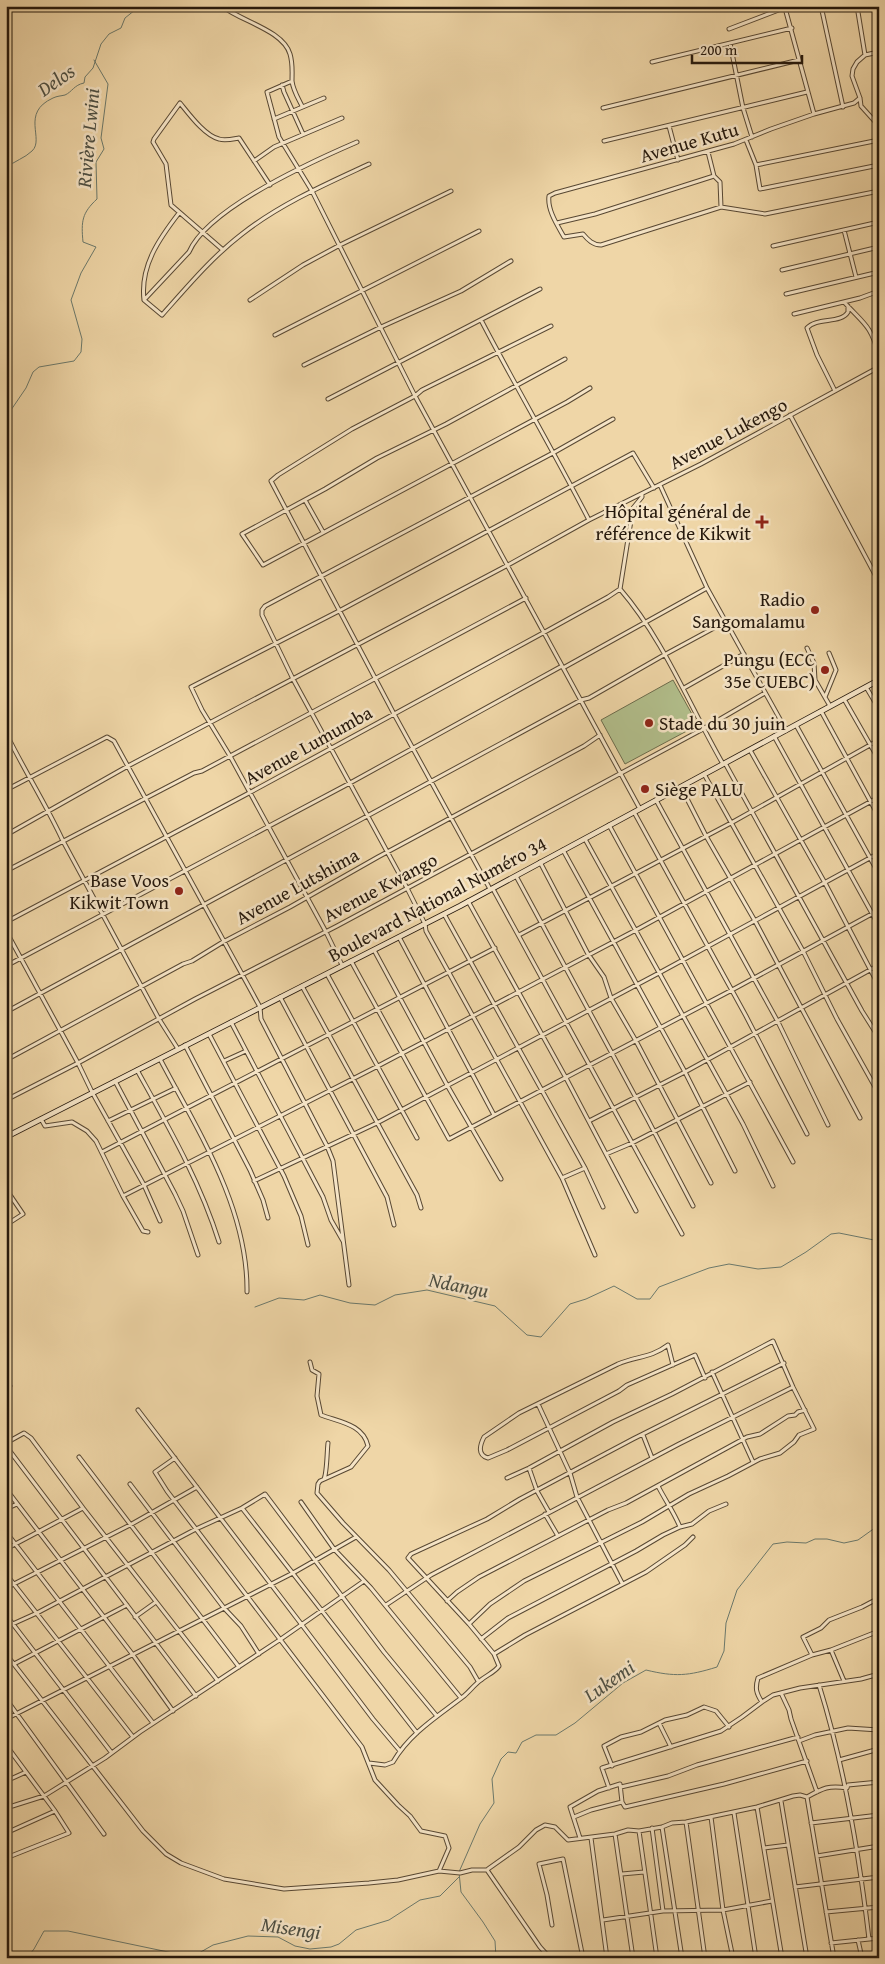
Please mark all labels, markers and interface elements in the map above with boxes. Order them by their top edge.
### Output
scale bar [692,32,802,64]
text: 200 m [700,39,738,60]
water label: Delos [30,56,81,103]
water label: Rivière Lwini [69,87,106,190]
street label: Avenue Kutu [637,114,742,169]
street label: Avenue Lukengo [664,390,792,476]
place label: Hôpital général de référence de Kikwit [596,497,751,547]
marker: Hôpital général de référence de Kikwit [755,515,769,529]
place label: Radio Sangomalamu [692,585,806,635]
marker: Radio Sangomalamu [809,604,821,616]
place label: Pungu (ECC 35e CUEBC) [724,645,815,695]
marker: Pungu (ECC 35e CUEBC) [819,664,831,676]
street label: Avenue Lumumba [239,698,377,792]
place label: Stade du 30 juin [659,709,786,737]
marker: Stade du 30 juin [643,717,655,729]
place label: Siège PALU [655,775,743,803]
marker: Siège PALU [639,783,651,795]
street label: Boulevard National Numéro 34 [323,829,551,969]
street label: Avenue Lutshima [230,841,364,931]
street label: Avenue Kwango [318,845,442,929]
place label: Base Voos Kikwit Town [70,866,169,916]
marker: Base Voos Kikwit Town [173,885,185,897]
water label: Ndangu [426,1264,492,1305]
water label: Lukemi [577,1653,640,1709]
water label: Misengi [259,1909,323,1946]

